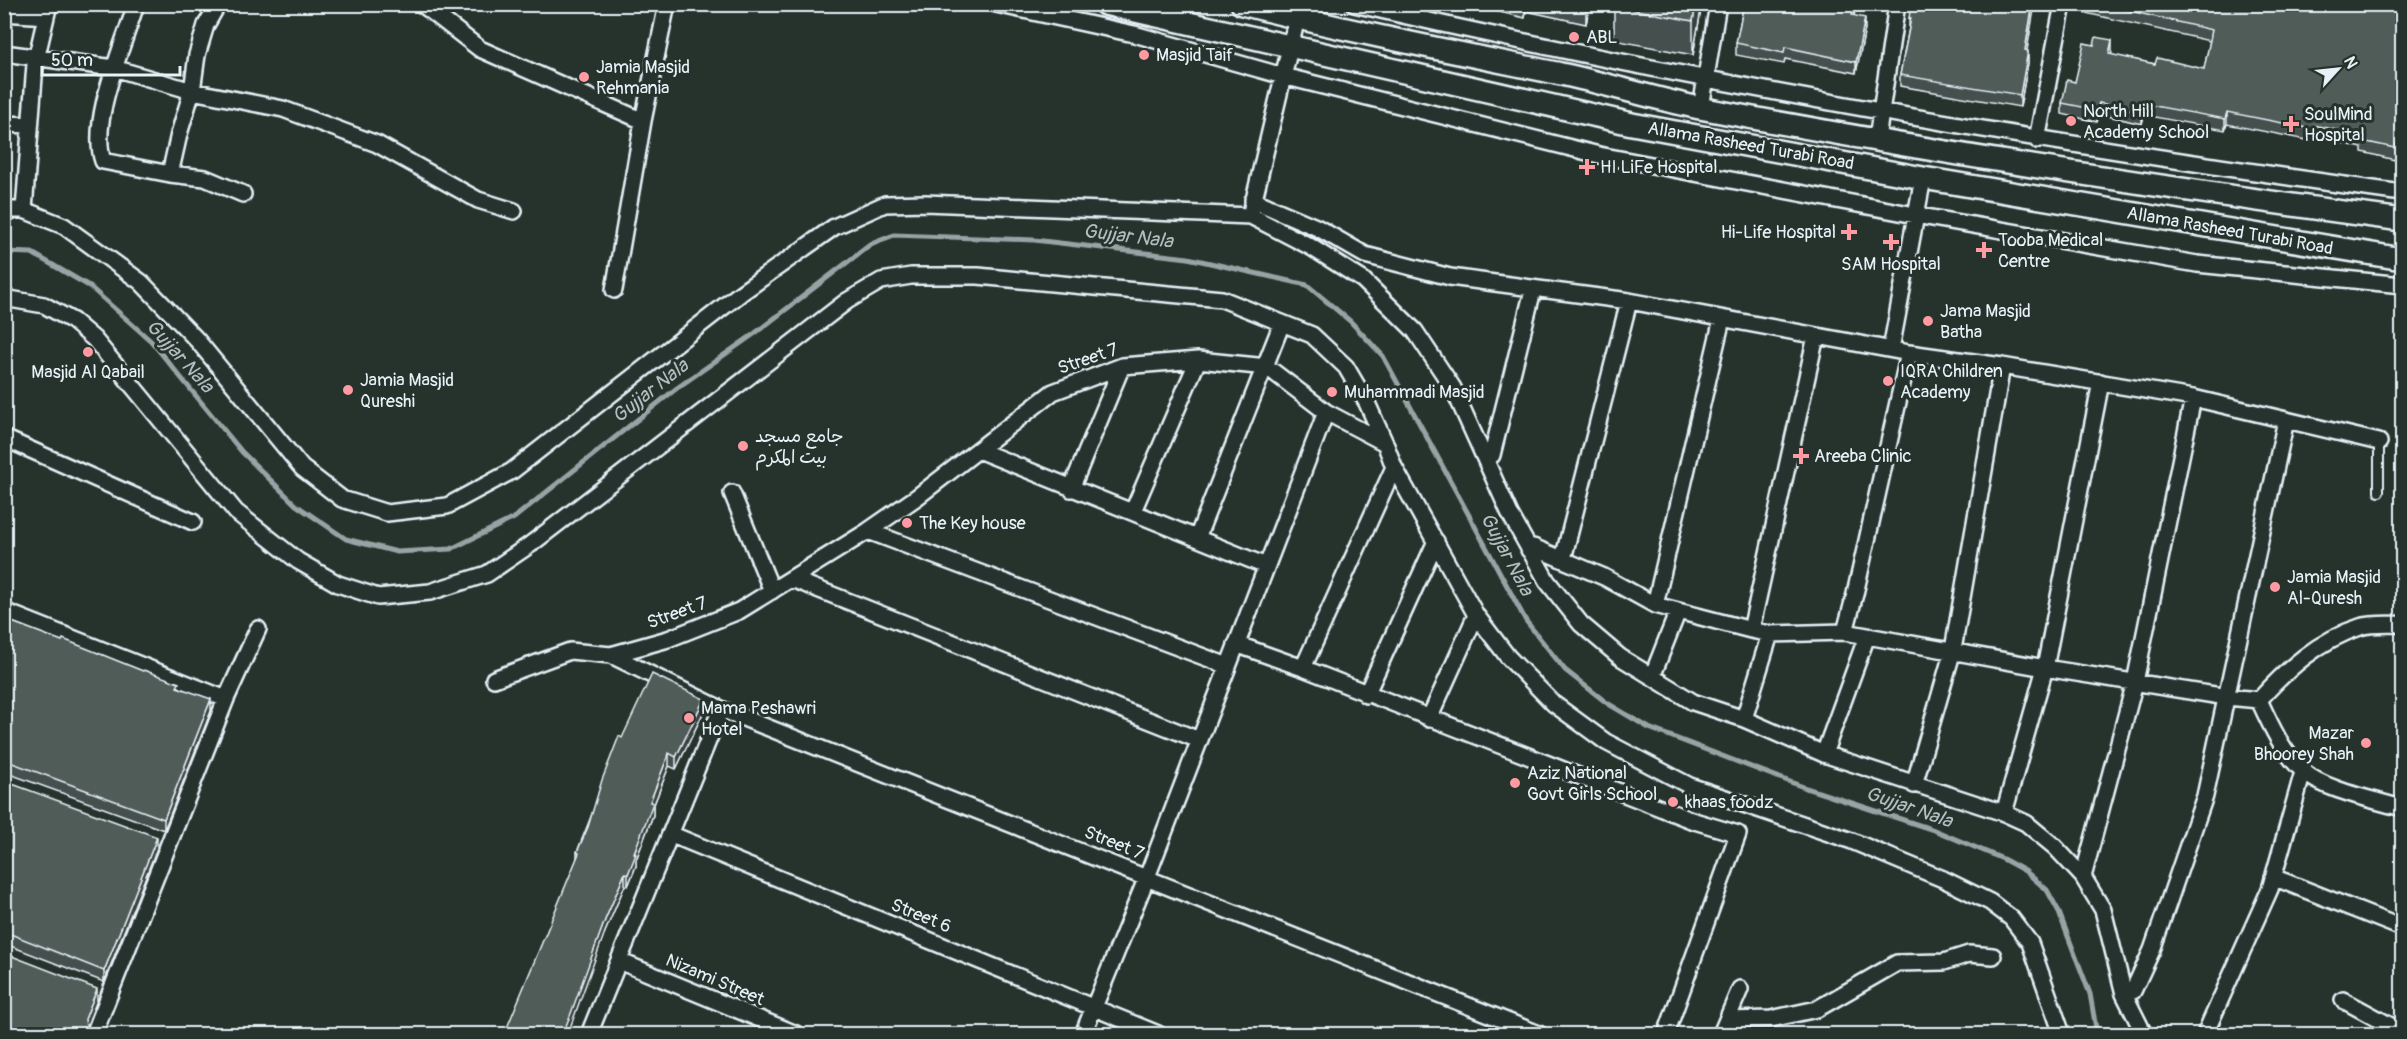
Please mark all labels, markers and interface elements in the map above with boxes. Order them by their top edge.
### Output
place label: ABL [1586,26,1618,49]
marker: ABL [1567,30,1581,44]
scale bar [42,39,180,77]
north arrow [2308,39,2368,99]
place label: Masjid Taif [1156,44,1234,67]
marker: Masjid Taif [1137,48,1151,62]
text: 50 m [51,49,93,72]
text: N [2339,53,2362,72]
place label: Jamia Masjid Rehmania [596,56,690,100]
marker: Jamia Masjid Rehmania [577,70,591,84]
place label: North Hill Academy School [2083,100,2209,144]
place label: SoulMind Hospital [2304,103,2373,147]
marker: North Hill Academy School [2064,114,2078,128]
marker: SoulMind Hospital [2282,115,2300,133]
street label: Allama Rasheed Turabi Road [1646,117,1856,175]
place label: HI LiFe Hospital [1600,156,1718,179]
marker: HI LiFe Hospital [1578,158,1596,176]
street label: Allama Rasheed Turabi Road [2125,202,2335,260]
water label: Gujjar Nala [1082,218,1176,254]
place label: Hi-Life Hospital [1721,221,1836,244]
marker: Hi-Life Hospital [1840,223,1858,241]
place label: Tooba Medical Centre [1998,229,2103,273]
marker: SAM Hospital [1882,233,1900,251]
marker: Tooba Medical Centre [1975,241,1993,259]
place label: SAM Hospital [1841,253,1941,276]
place label: Jama Masjid Batha [1940,300,2031,344]
water label: Gujjar Nala [141,314,221,399]
marker: Jama Masjid Batha [1921,314,1935,328]
street label: Street 7 [1055,338,1122,380]
marker: Masjid Al Qabail [81,345,95,359]
water label: Gujjar Nala [607,352,695,429]
place label: IQRA Children Academy [1900,360,2003,404]
place label: Masjid Al Qabail [31,361,145,384]
place label: Jamia Masjid Qureshi [360,369,454,413]
marker: IQRA Children Academy [1881,374,1895,388]
place label: Muhammadi Masjid [1344,381,1485,404]
marker: Jamia Masjid Qureshi [341,383,355,397]
marker: Muhammadi Masjid [1325,385,1339,399]
place label: جامع مسجد بیت المکرم [755,425,844,471]
marker: جامع مسجد بیت المکرم [736,439,750,453]
place label: Areeba Clinic [1814,445,1912,468]
marker: Areeba Clinic [1792,447,1810,465]
water label: Gujjar Nala [1475,508,1540,601]
place label: The Key house [919,512,1026,535]
marker: The Key house [900,516,914,530]
place label: Jamia Masjid Al-Quresh [2287,566,2381,610]
marker: Jamia Masjid Al-Quresh [2268,580,2282,594]
street label: Street 7 [644,591,711,634]
place label: Mama Peshawri Hotel [701,697,816,741]
marker: Mama Peshawri Hotel [682,711,696,725]
place label: Mazar Bhoorey Shah [2254,722,2355,766]
marker: Mazar Bhoorey Shah [2359,736,2373,750]
place label: Aziz National Govt Girls School [1527,762,1657,806]
marker: Aziz National Govt Girls School [1508,776,1522,790]
water label: Gujjar Nala [1862,780,1957,834]
place label: khaas foodz [1685,791,1773,814]
marker: khaas foodz [1666,795,1680,809]
street label: Street 7 [1081,821,1148,865]
street label: Street 6 [887,893,955,939]
street label: Nizami Street [662,949,769,1011]

